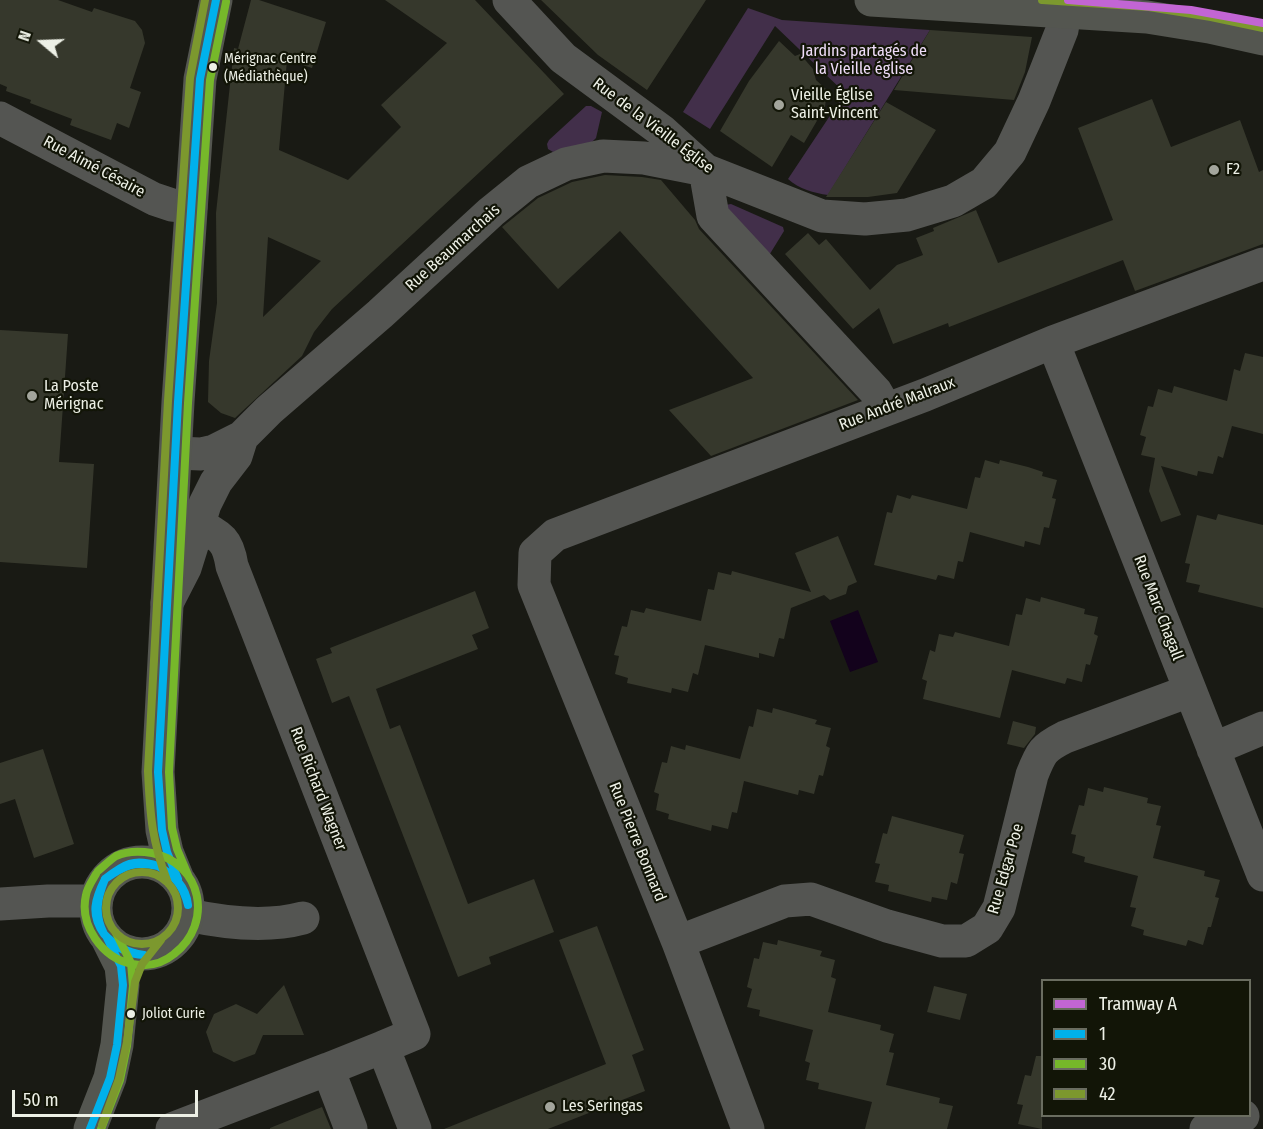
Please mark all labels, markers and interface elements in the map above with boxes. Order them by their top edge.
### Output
north arrow [12,12,72,72]
text: N [14,28,35,44]
park label: Jardins partagés de la Vieille église [801,42,927,80]
place label: Mérignac Centre (Médiathèque) [224,51,316,84]
marker: Mérignac Centre (Médiathèque) [207,61,219,73]
street label: Rue de la Vieille Église [589,74,717,178]
place label: Vieille Église Saint-Vincent [791,86,878,124]
marker: Vieille Église Saint-Vincent [772,98,786,112]
street label: Rue Aimé Césaire [40,132,148,202]
place label: F2 [1226,160,1240,180]
marker: F2 [1207,163,1221,177]
street label: Rue Beaumarchais [402,200,504,296]
street label: Rue André Malraux [836,373,958,435]
place label: La Poste Mérignac [44,377,104,415]
marker: La Poste Mérignac [25,389,39,403]
street label: Rue Marc Chagall [1129,553,1187,663]
street label: Rue Richard Wagner [286,725,350,853]
street label: Rue Pierre Bonnard [604,780,670,904]
street label: Rue Edgar Poe [984,822,1028,916]
legend [1041,979,1251,1117]
text: Tramway A [1099,993,1177,1015]
place label: Joliot Curie [142,1006,205,1022]
marker: Joliot Curie [125,1008,137,1020]
text: 1 [1099,1023,1106,1045]
text: 30 [1099,1053,1117,1075]
scale bar [15,1078,201,1116]
text: 42 [1099,1083,1115,1105]
text: 50 m [23,1089,59,1111]
place label: Les Seringas [562,1097,643,1117]
marker: Les Seringas [543,1100,557,1114]

